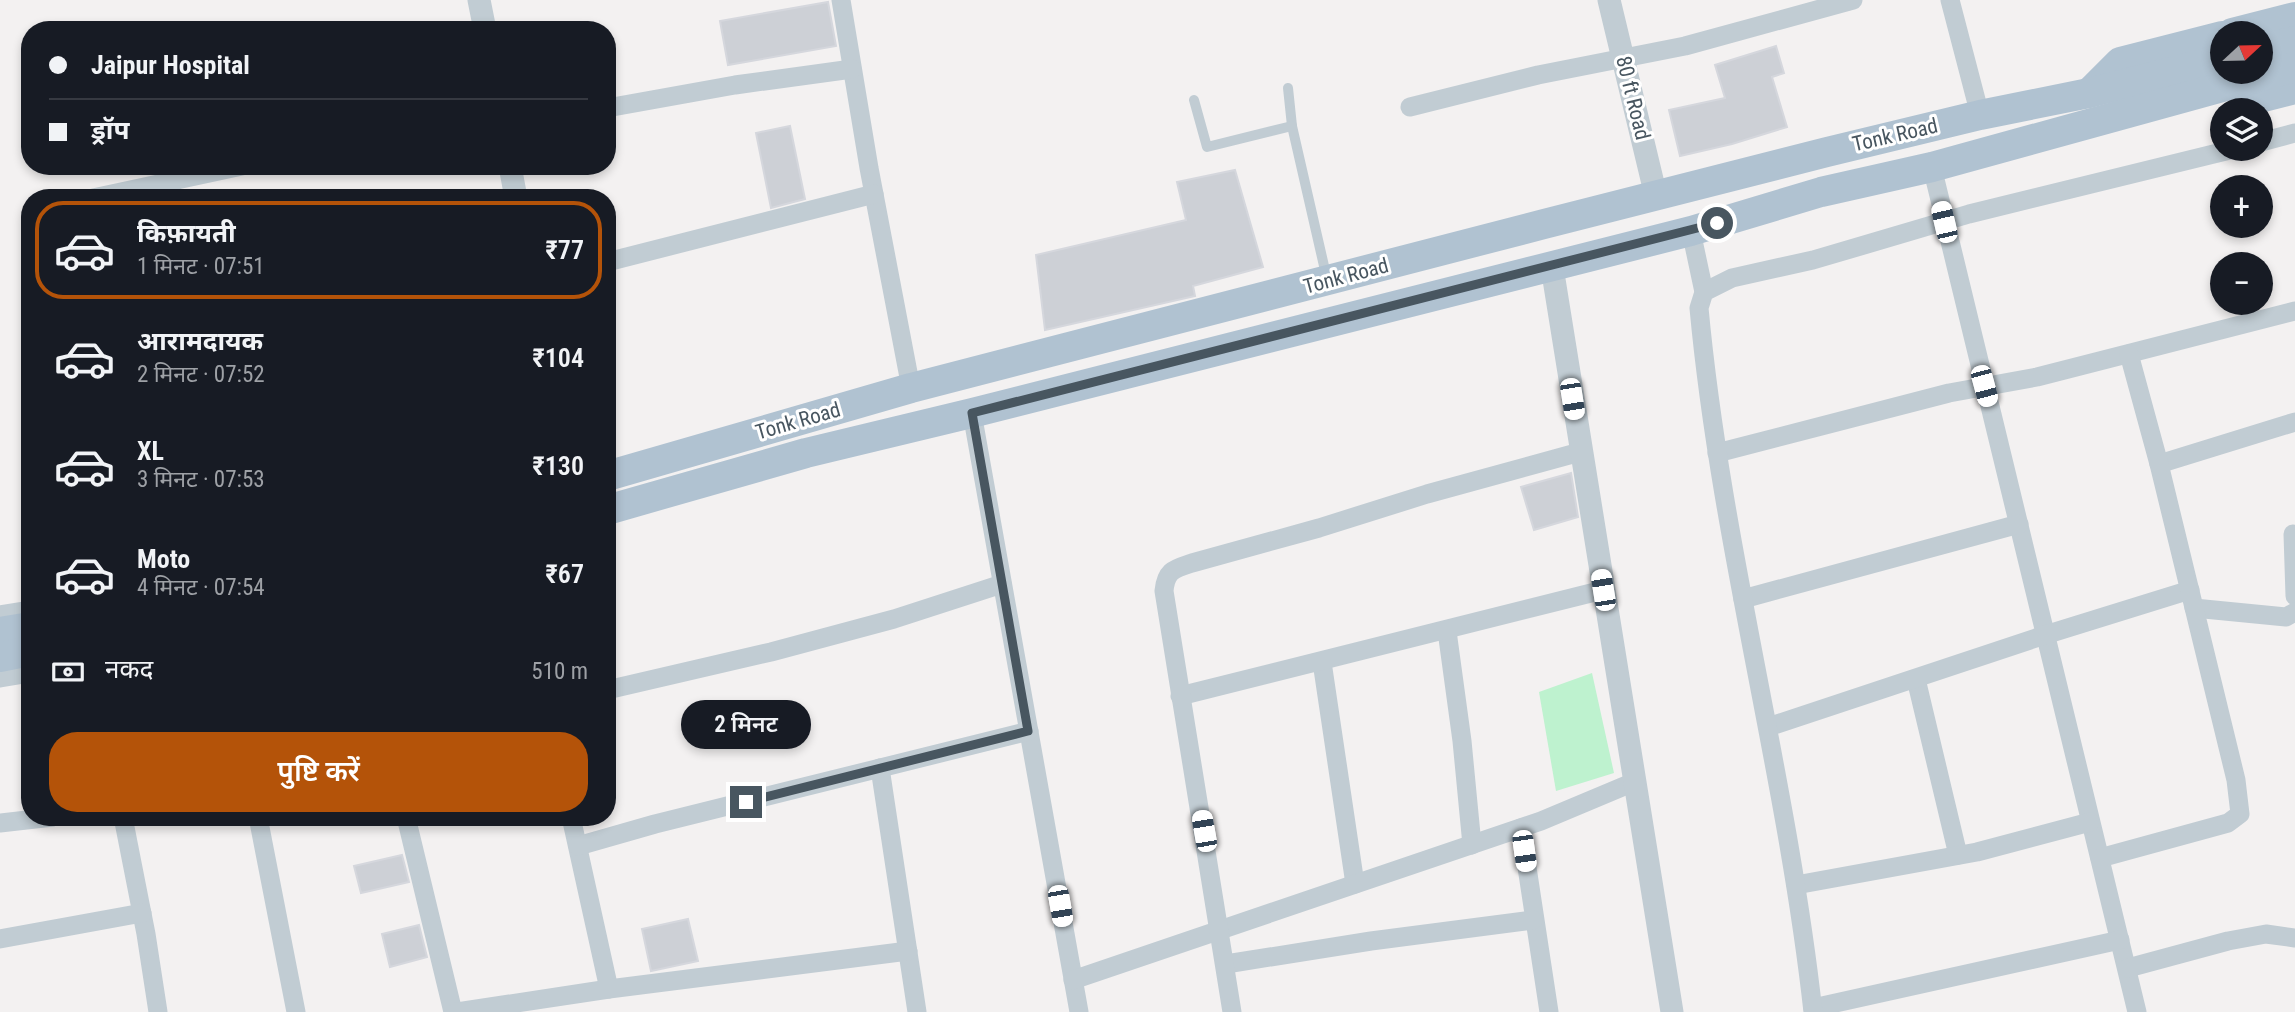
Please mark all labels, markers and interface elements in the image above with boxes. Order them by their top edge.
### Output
north arrow [2210,21,2273,84]
map controls [2210,21,2273,315]
text: Jaipur Hospital [91,50,250,80]
street label: 80 ft Road [1611,54,1655,142]
button: layers [2210,98,2273,161]
street label: Tonk Road [1850,114,1940,156]
text: ड्रॉप [91,115,129,145]
button: + [2210,175,2273,238]
car [1930,199,1959,245]
route start [1701,207,1733,239]
text: किफ़ायती [137,218,236,248]
icon: car [53,219,116,282]
text: ₹77 [546,235,584,265]
button: − [2210,252,2273,315]
text: 1 मिनट · 07:51 [137,253,265,280]
street label: Tonk Road [1301,253,1391,299]
text: आरामदायक [137,326,263,356]
icon: car [53,327,116,390]
text: ₹104 [533,343,584,373]
text: 2 मिनट · 07:52 [137,361,265,388]
car [1969,363,2000,409]
car [1559,377,1586,421]
street label: Tonk Road [753,397,843,445]
icon: car [53,435,116,498]
text: XL [137,436,164,466]
text: ₹130 [533,451,584,481]
text: 3 मिनट · 07:53 [137,466,265,493]
icon: car [53,543,116,606]
text: Moto [137,544,190,574]
text: ₹67 [546,559,584,589]
car [1590,568,1617,612]
text: 4 मिनट · 07:54 [137,574,265,601]
icon: cash [49,653,87,691]
text: नकद [105,654,153,684]
text: 510 m [531,658,588,685]
callout: 2 मिनट [681,700,811,750]
text: 2 मिनट [714,711,778,738]
button: पुष्टि करें [49,732,588,812]
route end [730,786,762,818]
car [1191,808,1218,854]
car [1511,829,1538,873]
car [1047,883,1074,929]

